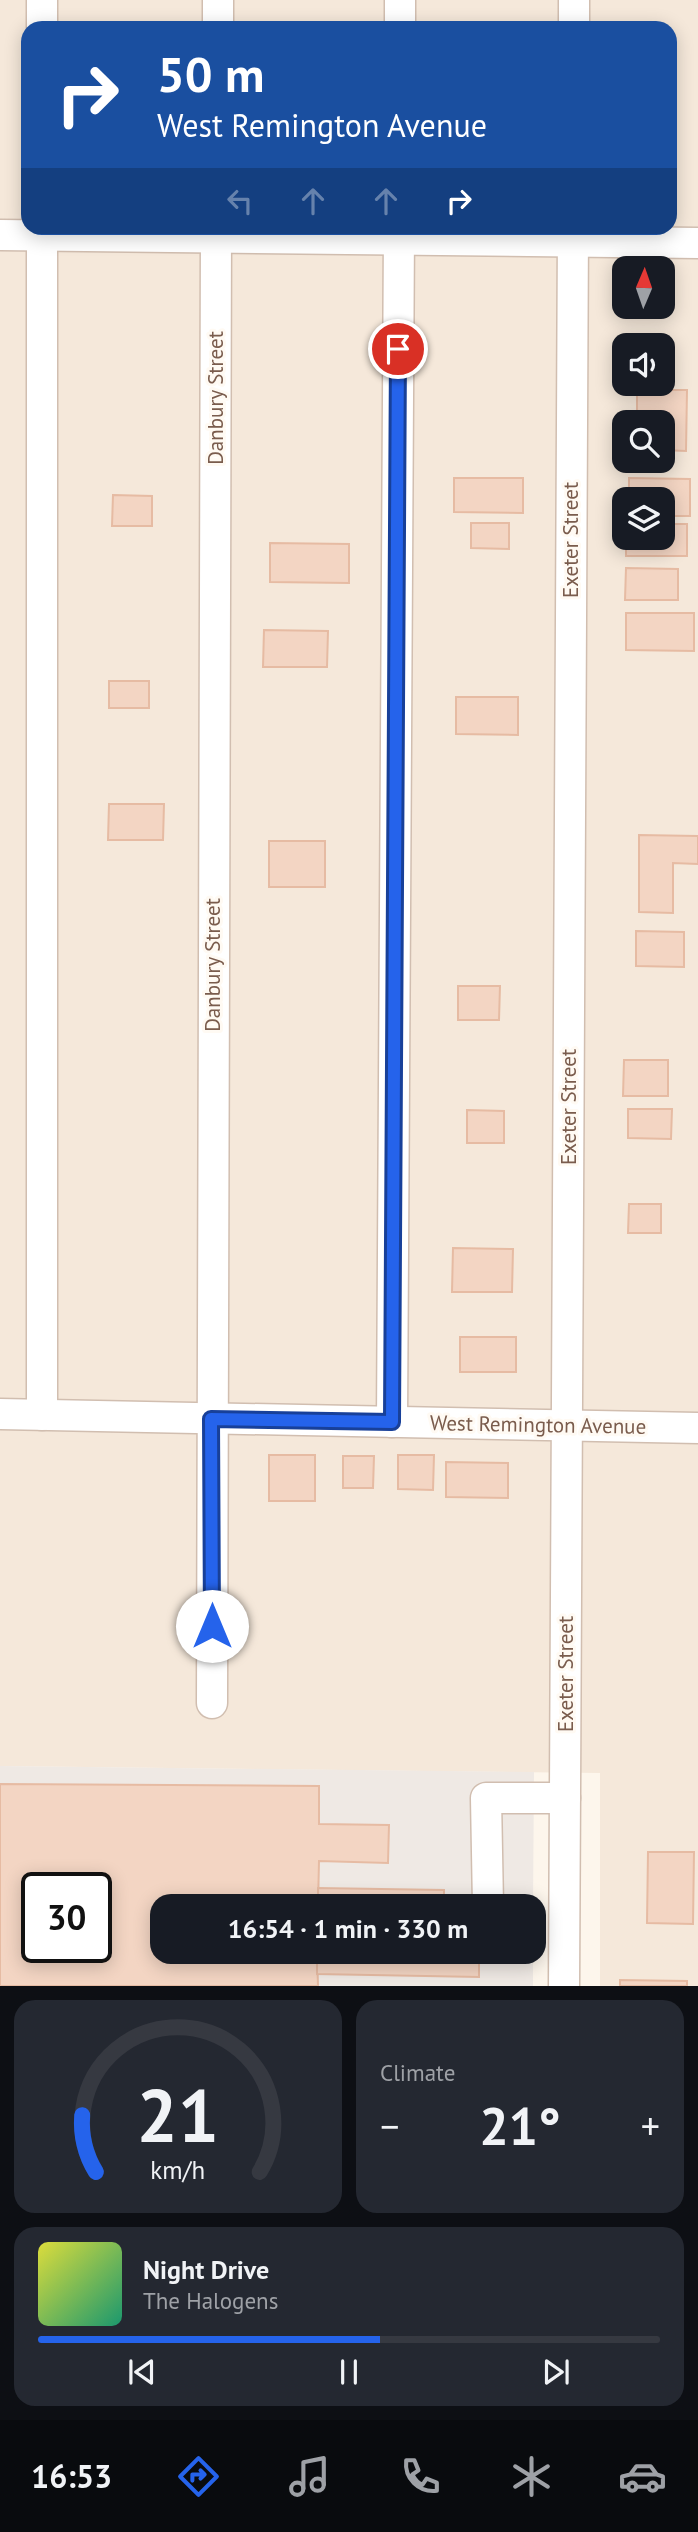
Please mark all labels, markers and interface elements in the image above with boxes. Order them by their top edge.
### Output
text: 50 m [157,42,264,106]
icon: right [42,49,133,140]
text: West Remington Avenue [157,104,487,146]
icon: left [221,182,259,220]
icon: ahead [294,182,332,220]
icon: ahead [367,182,405,220]
icon: right [440,182,478,220]
north arrow [612,256,676,318]
map controls [612,256,675,550]
pin [368,319,428,379]
icon: arrive [379,330,417,368]
street label: Danbury Street [202,331,229,465]
button: sound [612,333,675,396]
button: search [612,410,675,473]
street label: Exeter Street [557,482,584,598]
button: layers [612,487,675,550]
street label: Danbury Street [199,898,226,1032]
street label: Exeter Street [555,1049,582,1165]
street label: West Remington Avenue [430,1409,646,1440]
position arrow [175,1589,249,1663]
street label: Exeter Street [552,1616,579,1732]
speed limit sign: 30 [21,1872,112,1963]
text: 16:54 · 1 min · 330 m [228,1912,468,1945]
text: Climate [380,2058,455,2087]
text: 21 [137,2069,219,2163]
text: 21° [479,2092,561,2159]
text: − [380,2101,399,2150]
text: + [641,2101,660,2150]
text: km/h [151,2154,205,2186]
text: Night Drive [143,2253,269,2286]
text: The Halogens [143,2286,278,2315]
icon: previous [123,2353,161,2391]
icon: pause [330,2353,368,2391]
icon: next [537,2353,575,2391]
icon: directions [174,2452,223,2501]
icon: music [285,2452,334,2501]
icon: phone [396,2452,445,2501]
icon: climate [507,2452,556,2501]
icon: car [618,2452,667,2501]
text: 16:53 [31,2455,112,2497]

